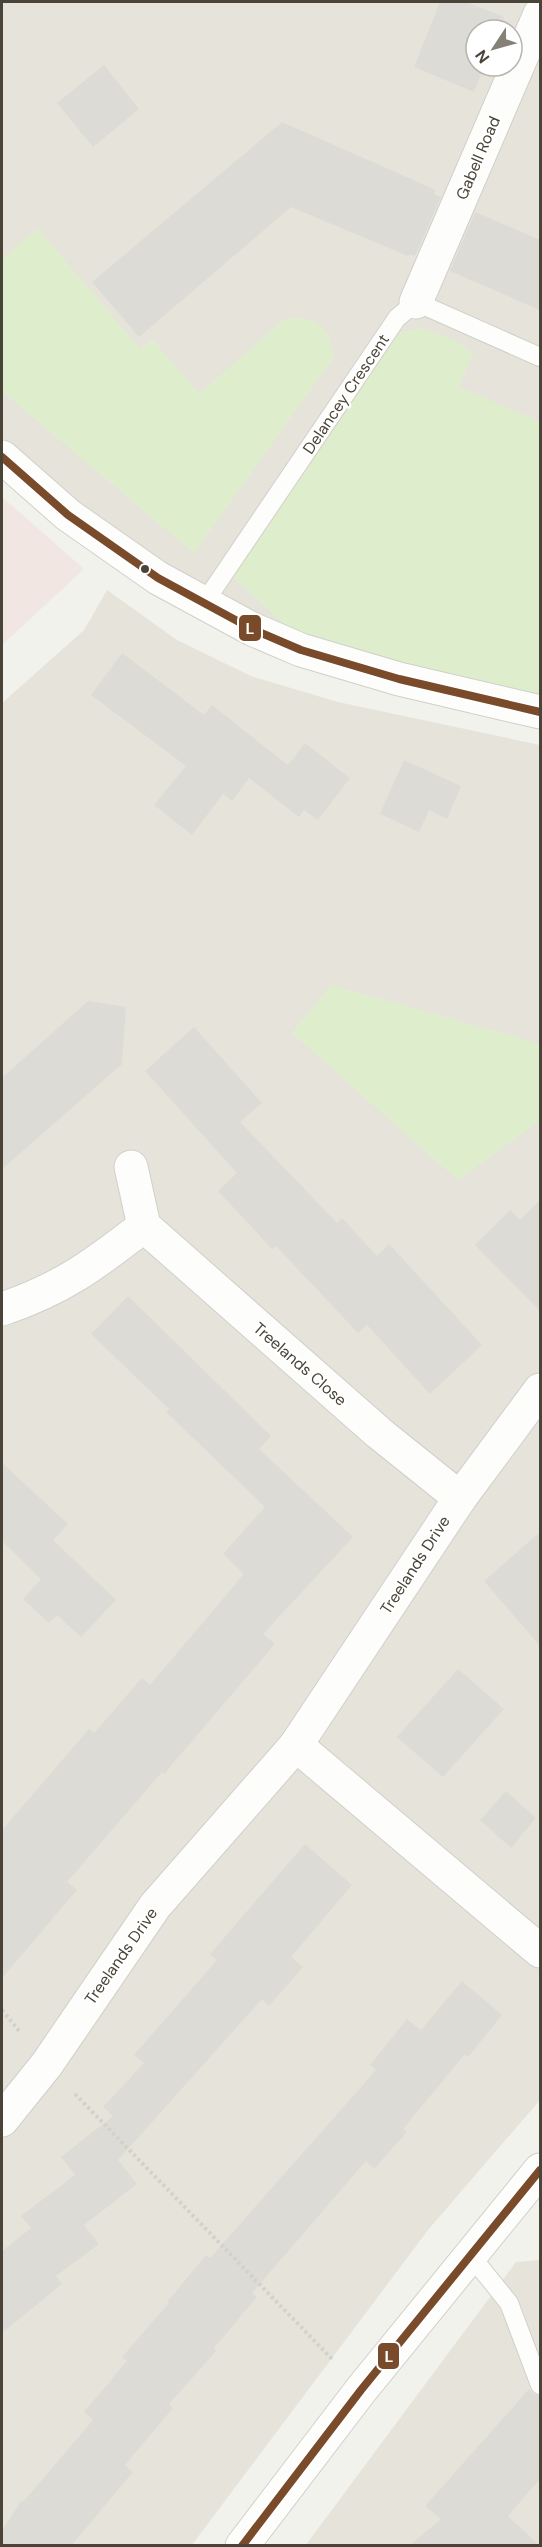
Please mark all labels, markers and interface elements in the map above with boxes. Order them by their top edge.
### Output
north arrow [464,18,524,78]
text: N [470,46,494,67]
street label: Gabell Road [451,113,505,203]
street label: Delancey Crescent [298,330,394,458]
unlabelled marker [139,563,151,575]
line badge: L [238,614,262,642]
text: L [246,618,255,639]
street label: Treelands Close [249,1318,351,1410]
street label: Treelands Drive [375,1512,455,1618]
street label: Treelands Drive [80,1903,162,2009]
line badge: L [377,2342,400,2370]
text: L [385,2346,394,2367]

